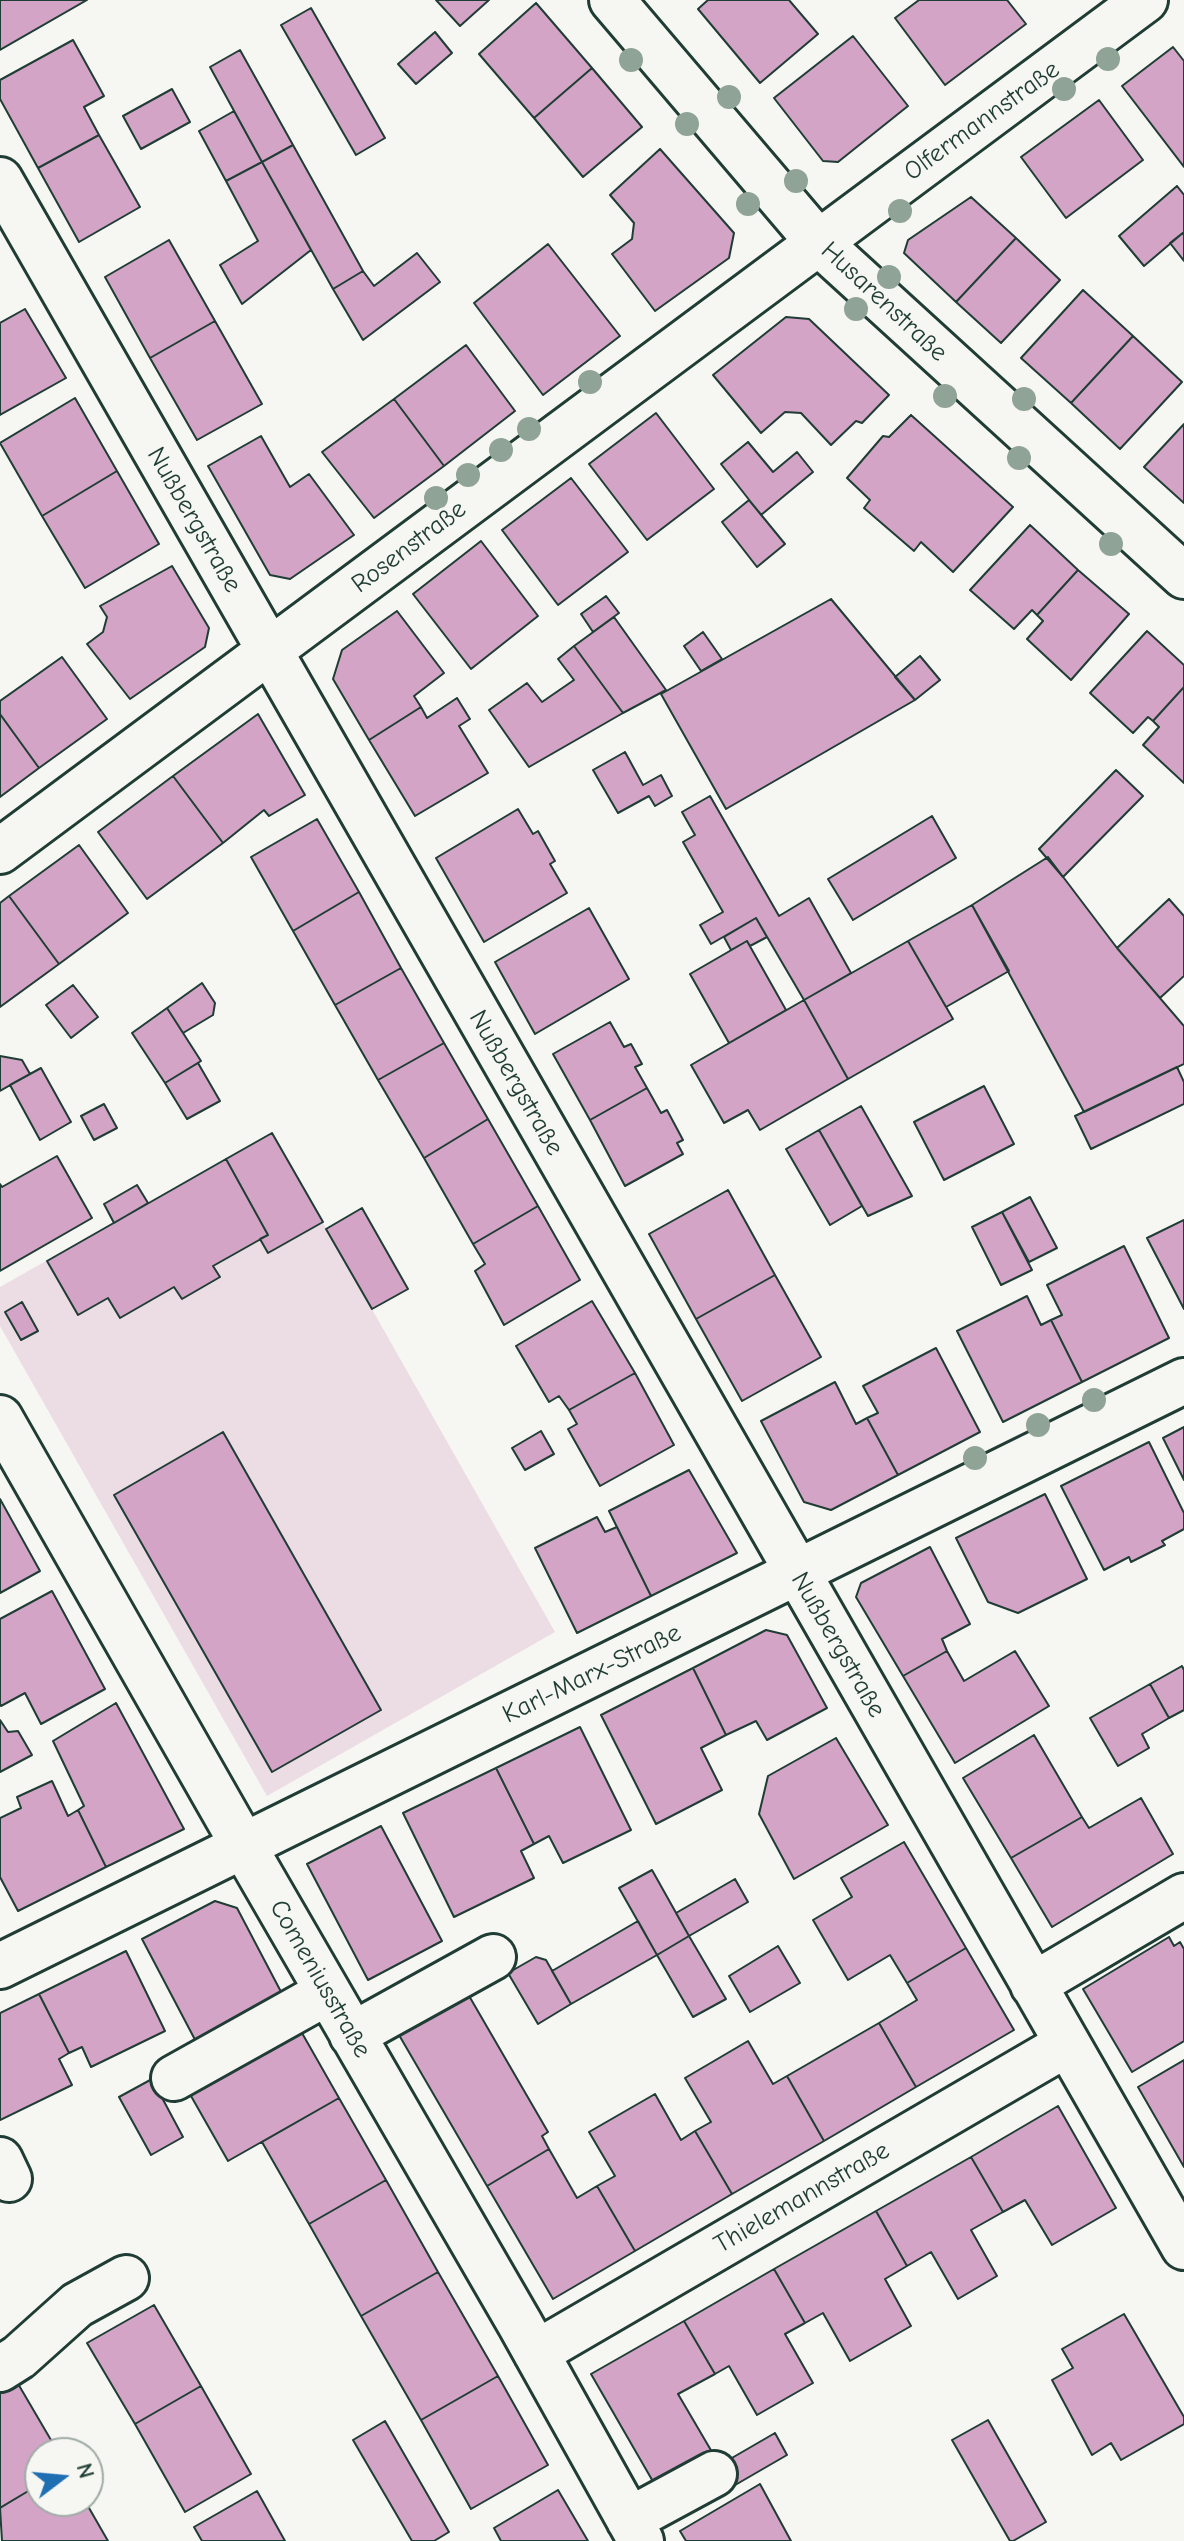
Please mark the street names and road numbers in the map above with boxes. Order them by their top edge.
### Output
street label: Olfermannstraße [898,54,1066,188]
street label: Husarenstraße [814,235,954,369]
street label: Nußbergstraße [140,442,248,598]
street label: Rosenstraße [346,494,472,600]
street label: Nußbergstraße [462,1005,570,1161]
street label: Nußbergstraße [784,1567,892,1723]
street label: Karl-Marx-Straße [498,1617,686,1731]
street label: Comeniusstraße [262,1895,378,2063]
street label: Thielemannstraße [709,2135,895,2261]

